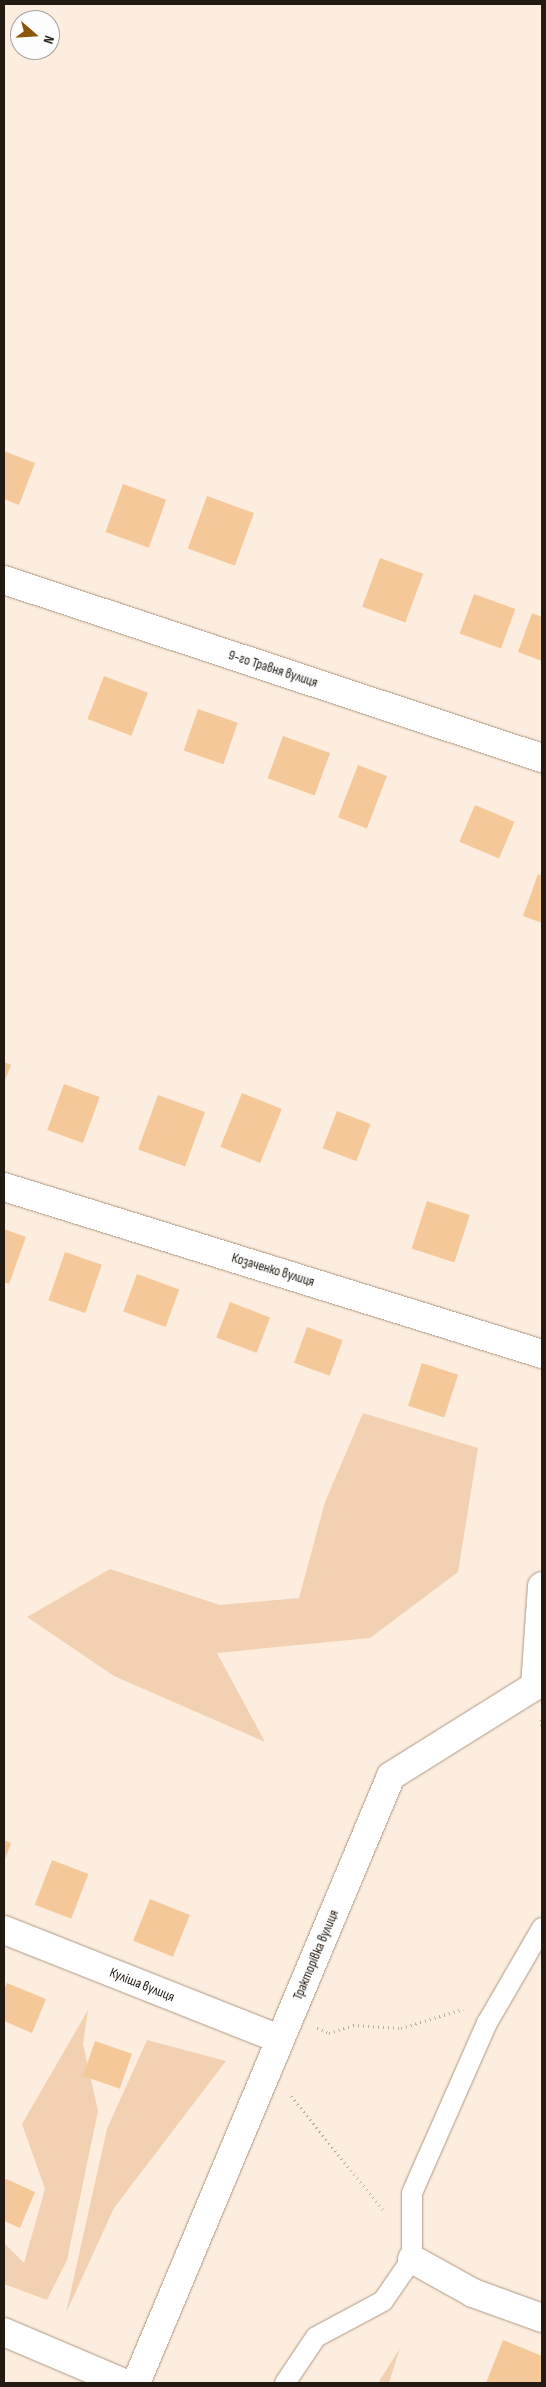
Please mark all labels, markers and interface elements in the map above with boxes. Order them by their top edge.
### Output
north arrow [10,10,60,60]
text: N [39,33,58,46]
street label: 9-го Травня вулиця [226,647,320,691]
street label: Козаченко вулиця [229,1249,317,1291]
street label: Тракторівка вулиця [289,1907,343,2003]
street label: Куліша вулиця [107,1964,177,2006]

